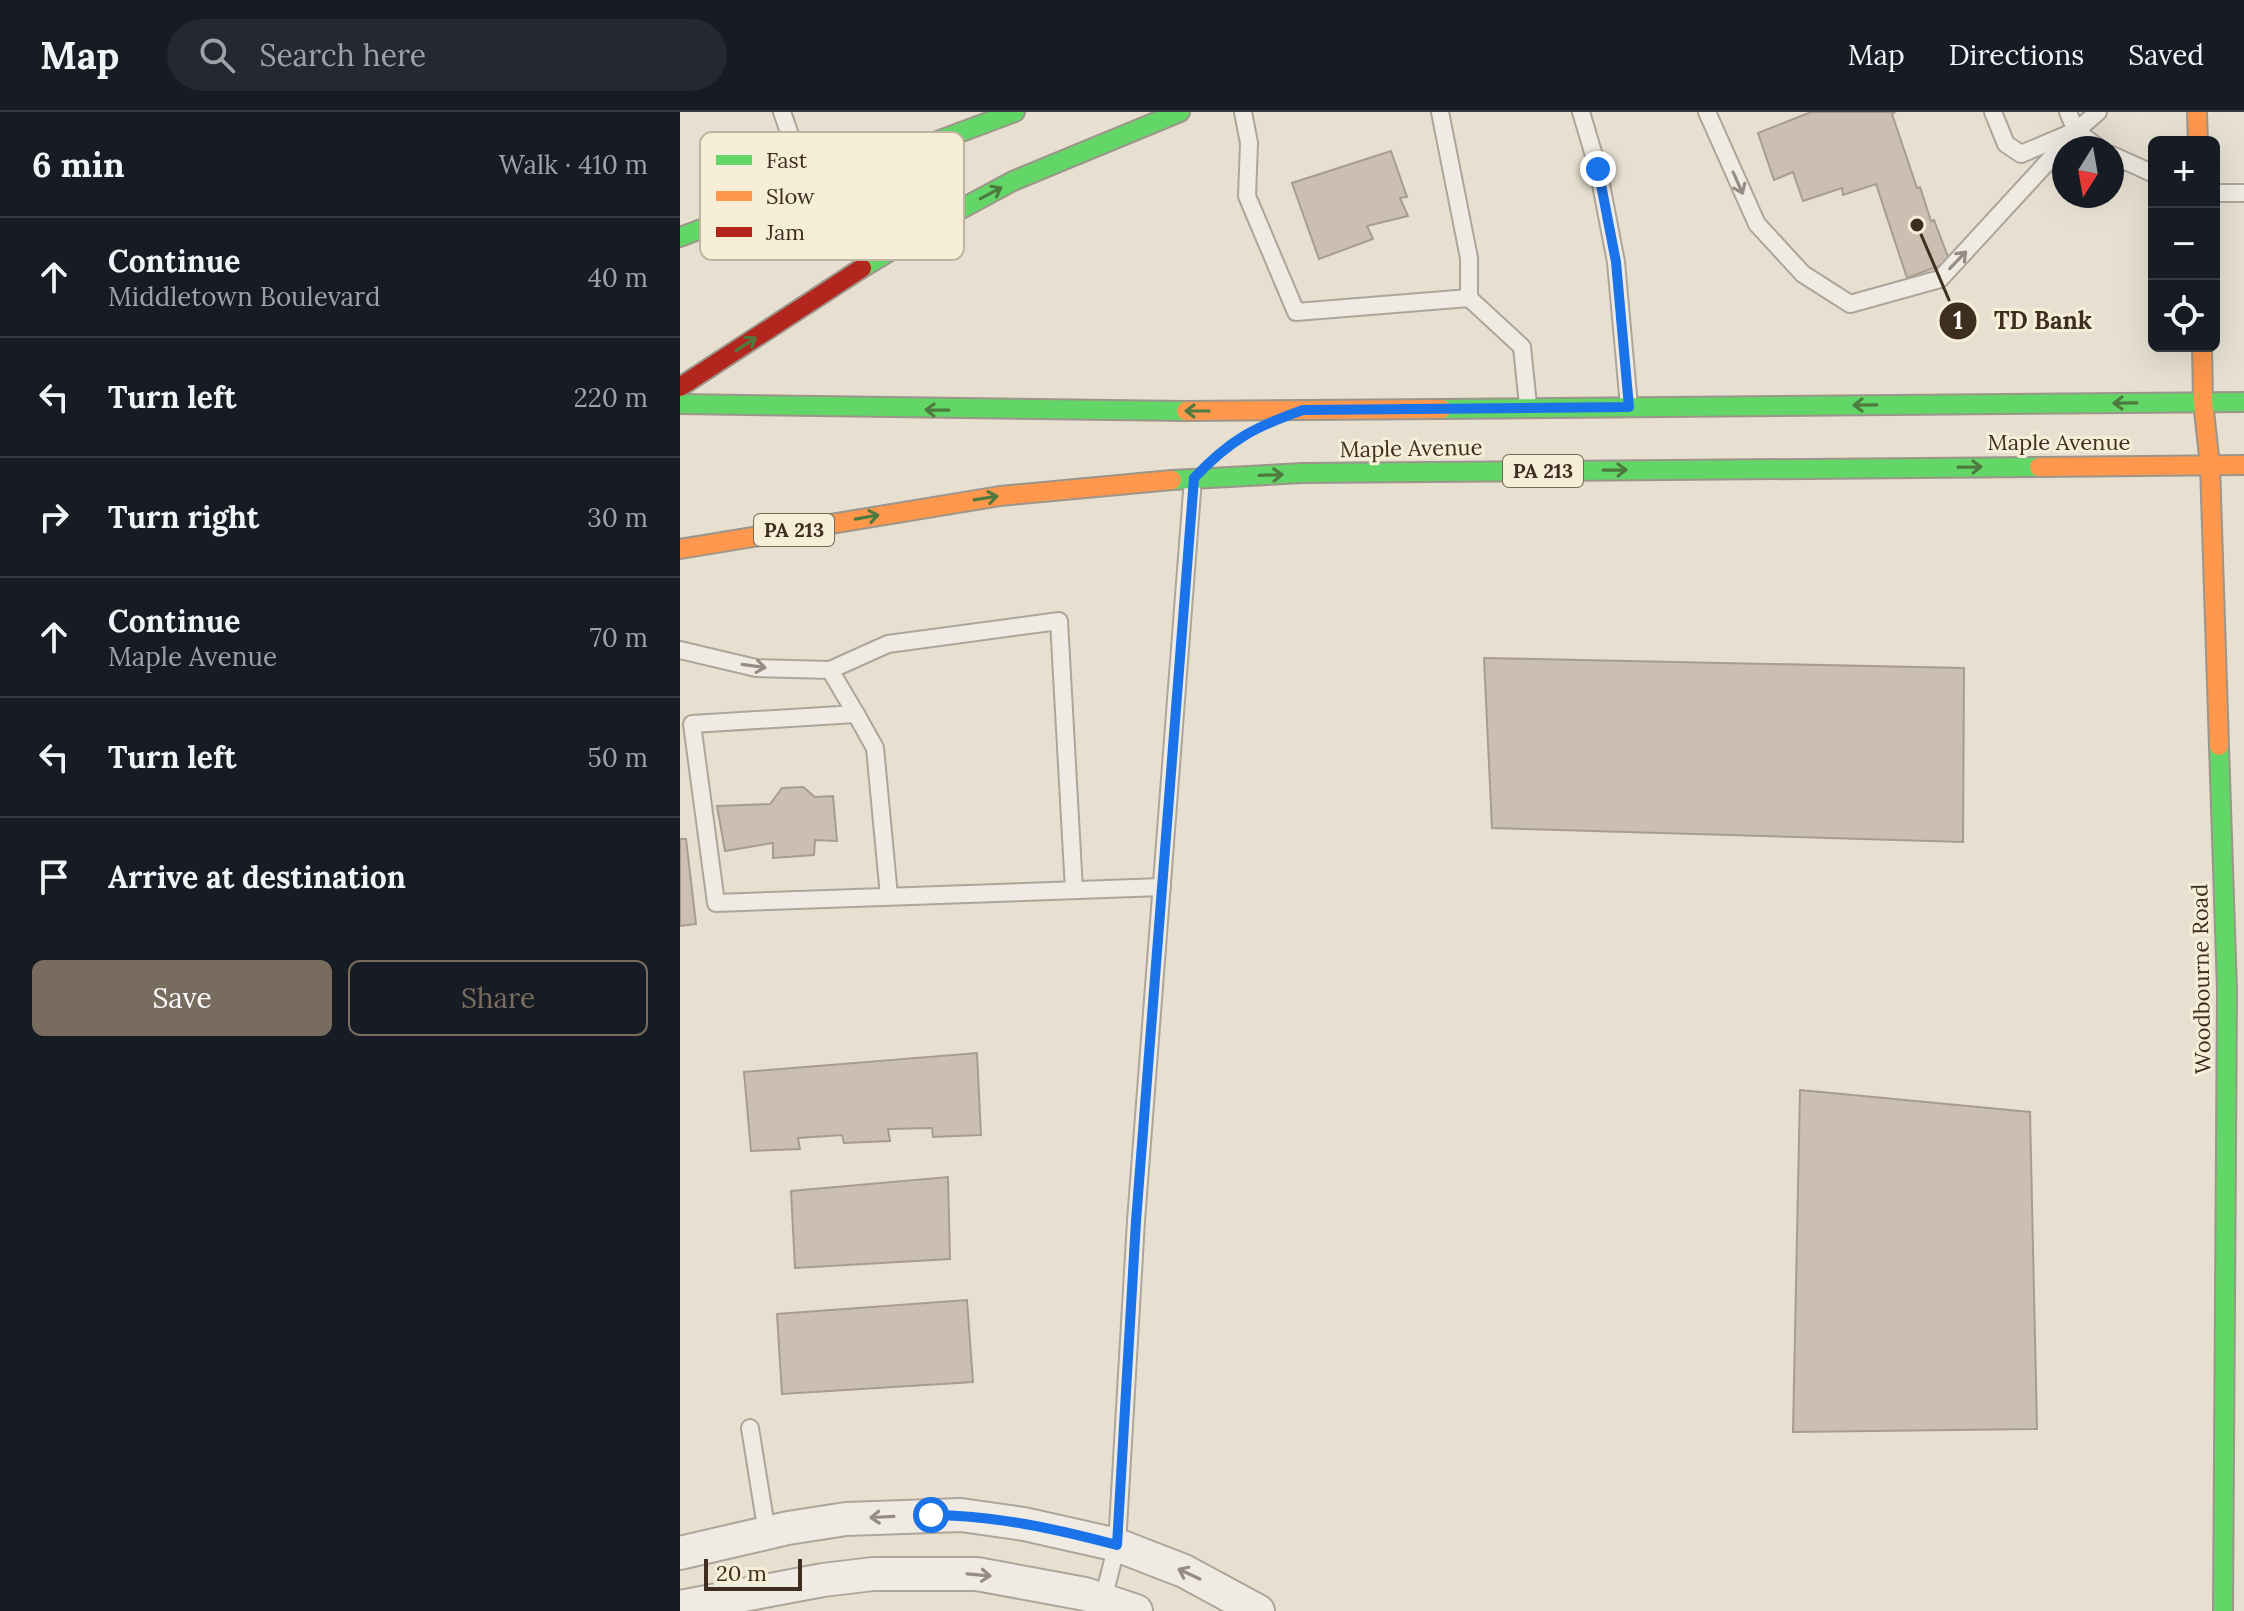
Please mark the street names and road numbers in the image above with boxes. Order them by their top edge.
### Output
street label: Maple Avenue [1987,428,2131,456]
street label: Maple Avenue [1339,433,1483,463]
road number: PA 213 [1503,455,1583,487]
road number: PA 213 [754,514,834,546]
street label: Woodbourne Road [2185,884,2217,1074]

